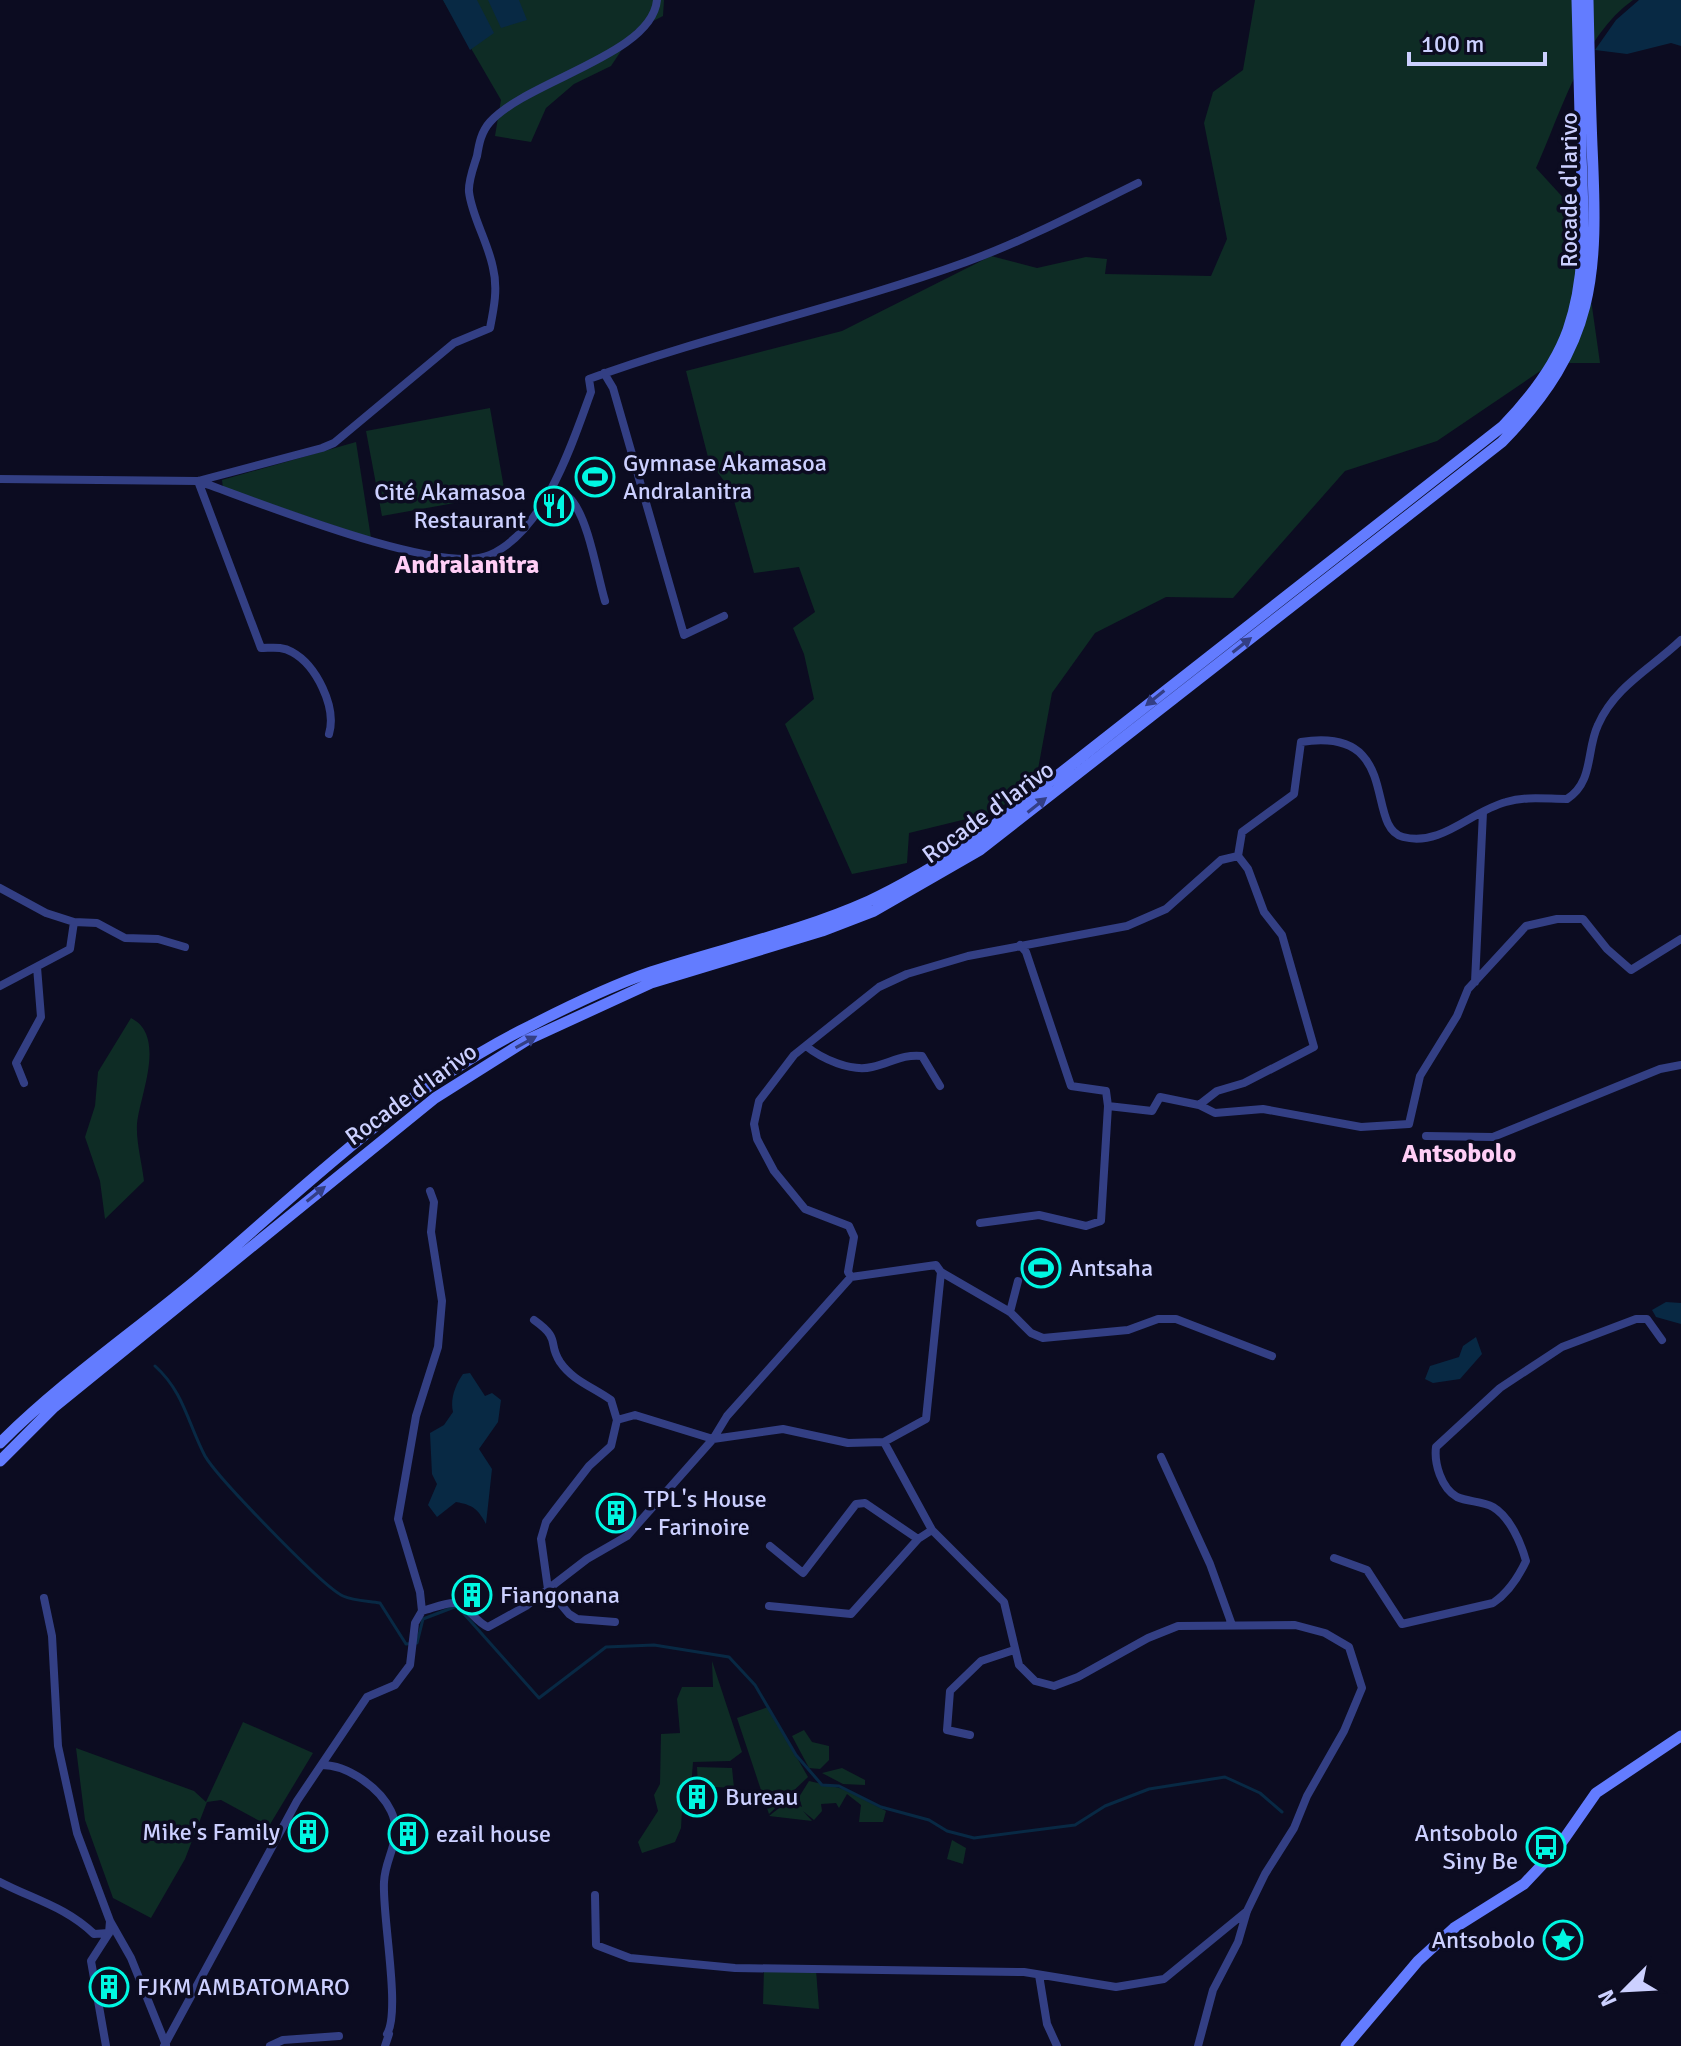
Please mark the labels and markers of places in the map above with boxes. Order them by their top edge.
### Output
place label: Gymnase Akamasoa Andralanitra [623,448,827,506]
sports icon: Gymnase Akamasoa Andralanitra [574,456,616,498]
place label: Cité Akamasoa Restaurant [374,477,526,535]
restaurant icon: Cité Akamasoa Restaurant [533,485,575,527]
sports icon: Antsaha [1020,1247,1062,1289]
place label: Antsaha [1069,1253,1153,1283]
place label: TPL's House - Farinoire [644,1484,767,1542]
building icon: TPL's House - Farinoire [595,1492,637,1534]
building icon: Fiangonana [451,1574,493,1616]
place label: Fiangonana [500,1580,620,1610]
building icon: Bureau [676,1776,718,1818]
place label: Bureau [725,1782,798,1812]
building icon: Mike's Family [287,1811,329,1853]
building icon: ezail house [387,1813,429,1855]
place label: Mike's Family [142,1817,280,1847]
place label: Antsobolo Siny Be [1414,1818,1518,1876]
place label: ezail house [436,1819,551,1849]
bus stop icon: Antsobolo Siny Be [1525,1826,1567,1868]
place icon: Antsobolo [1542,1919,1584,1961]
place label: Antsobolo [1431,1925,1535,1955]
building icon: FJKM AMBATOMARO [88,1966,130,2008]
place label: FJKM AMBATOMARO [137,1972,350,2002]

